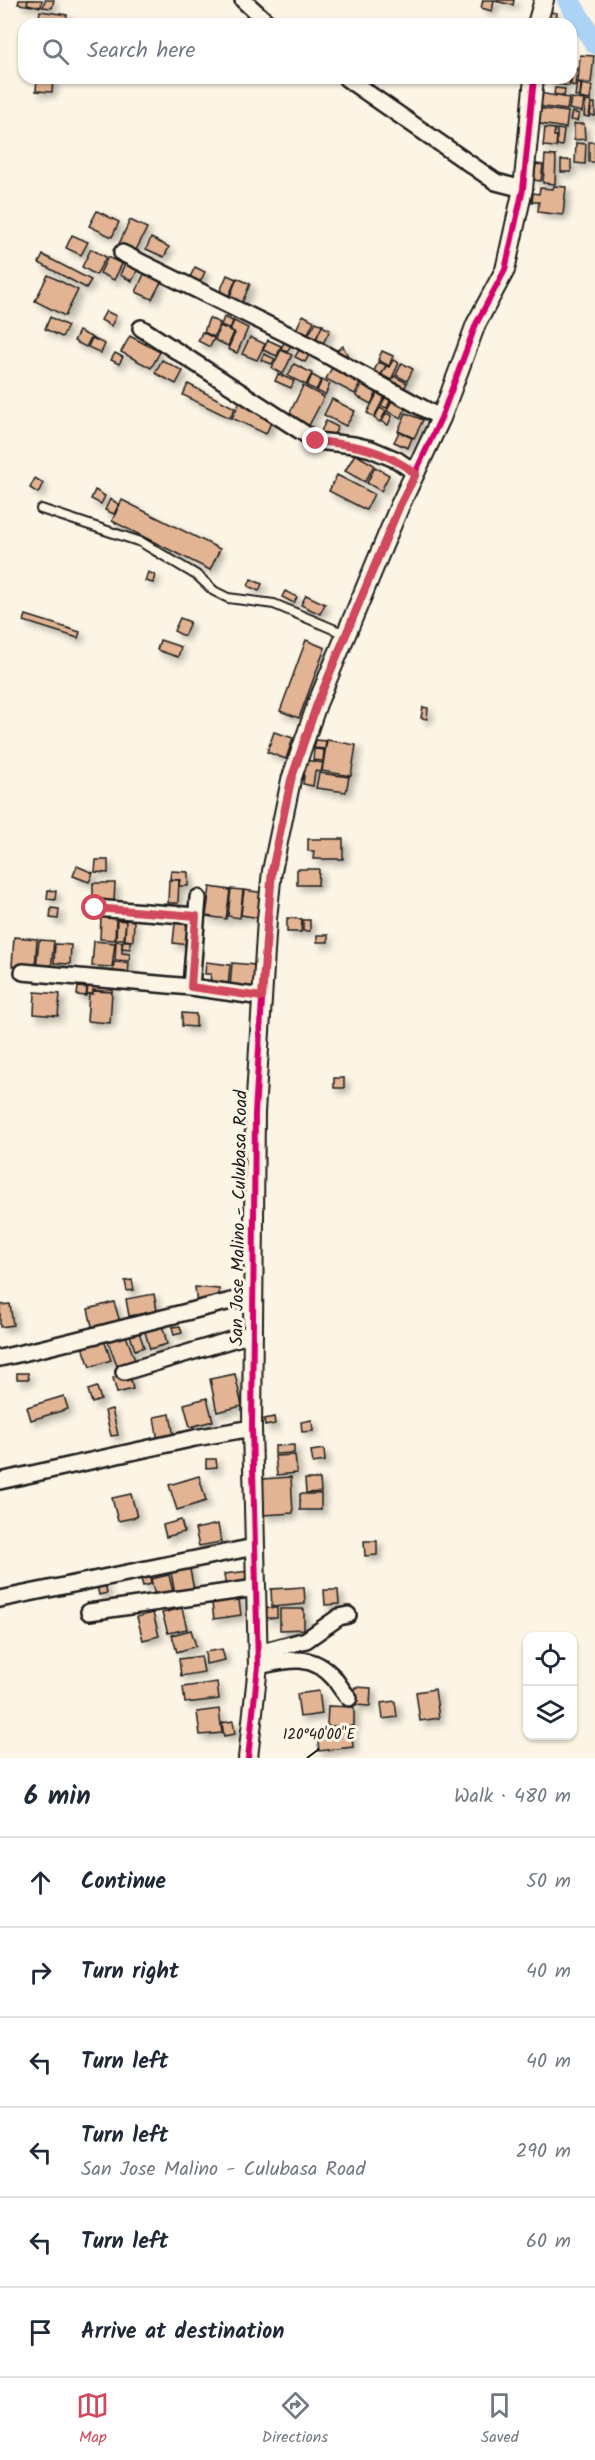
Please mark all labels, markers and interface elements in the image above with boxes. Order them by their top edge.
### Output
search box [18,18,577,84]
text: Search here [87,34,195,69]
icon: search [39,35,72,68]
route end [302,427,328,453]
route start [81,894,107,920]
street label: San Jose Malino - Culubasa Road [223,1089,257,1346]
map controls [523,1632,577,1740]
button: locate [523,1632,577,1686]
button: layers [523,1686,577,1740]
text: 120°40'00"E [283,1723,357,1747]
text: 6 min [24,1776,91,1818]
text: Walk · 480 m [454,1781,571,1813]
text: Continue [81,1865,166,1900]
icon: ahead [24,1866,57,1899]
text: 50 m [526,1866,571,1898]
text: Turn right [81,1955,179,1990]
icon: right [24,1956,57,1989]
text: 40 m [526,1956,571,1988]
text: Turn left [81,2045,168,2080]
icon: left [24,2046,57,2079]
text: 40 m [526,2046,571,2078]
text: Turn left [81,2119,168,2154]
icon: left [24,2136,57,2169]
text: 290 m [516,2136,571,2168]
text: San Jose Malino - Culubasa Road [81,2154,365,2186]
text: Turn left [81,2225,168,2260]
icon: left [24,2226,57,2259]
text: 60 m [526,2226,571,2258]
text: Arrive at destination [81,2315,284,2350]
icon: arrive [24,2316,57,2349]
tab: Map [76,2389,109,2450]
tab: Directions [262,2389,328,2450]
tab: Saved [481,2389,519,2450]

